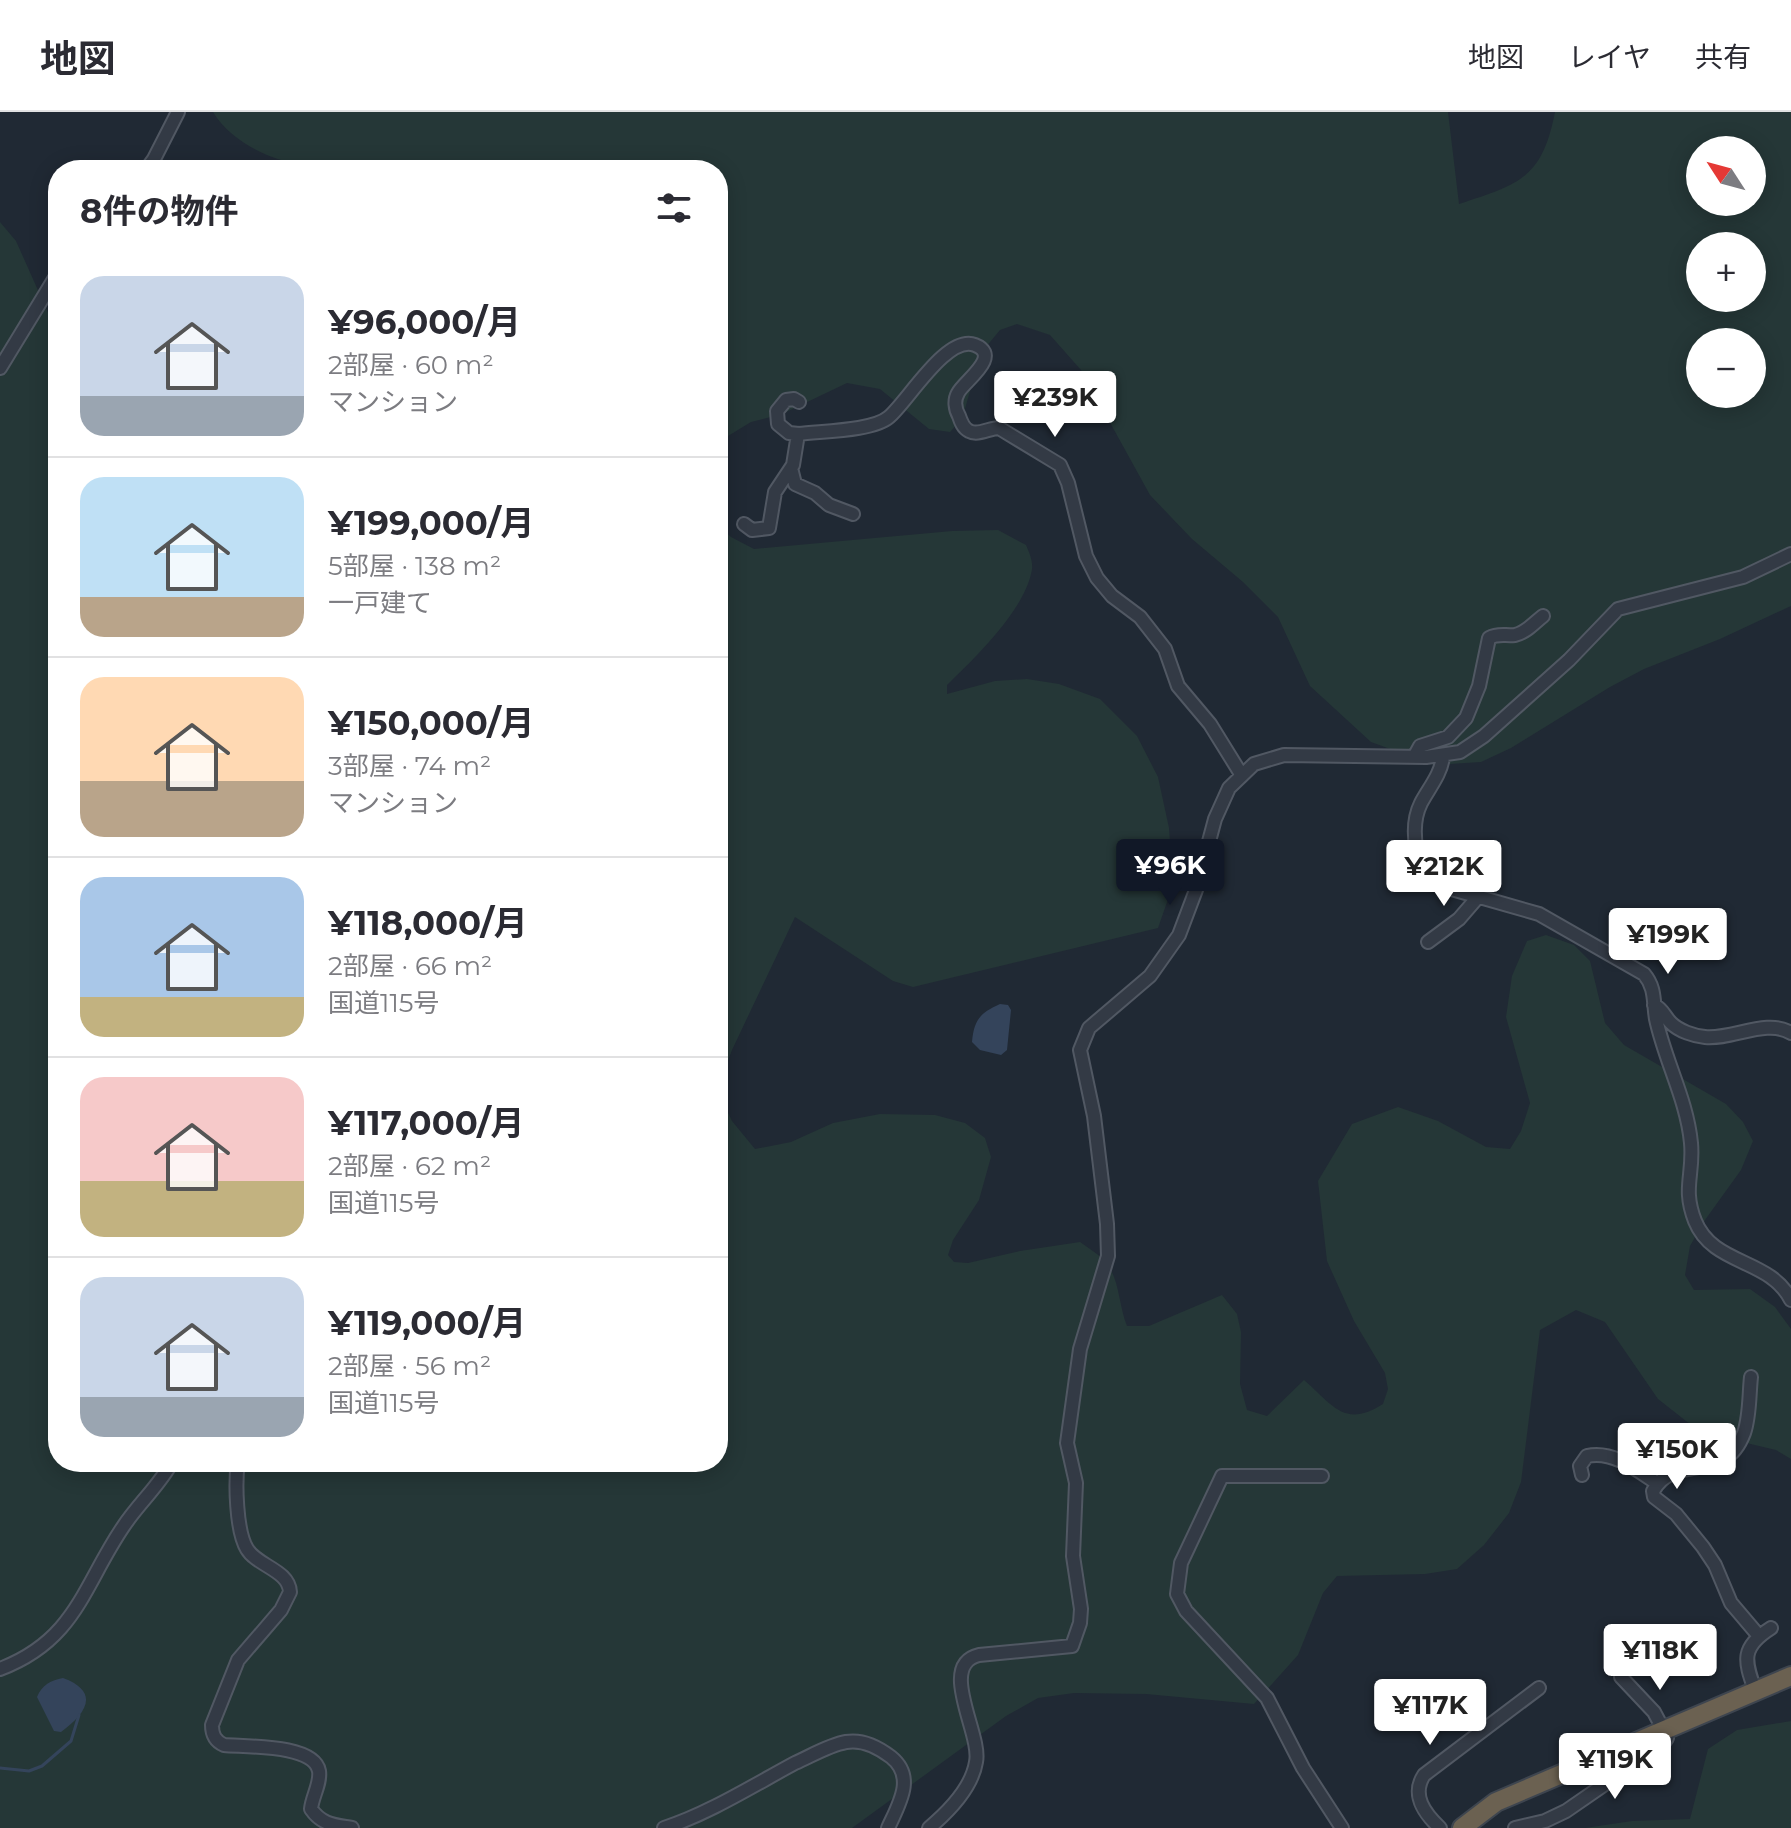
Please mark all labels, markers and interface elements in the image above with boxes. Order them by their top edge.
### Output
text: 地図 [40,35,116,82]
text: 地図 [1468,40,1524,74]
text: レイヤ [1568,40,1651,74]
text: 共有 [1695,40,1751,74]
north arrow [1686,136,1766,216]
map controls [1686,136,1766,408]
icon: filters [652,186,696,230]
text: 8件の物件 [80,190,238,232]
button: + [1686,232,1766,312]
text: ¥96,000/月 [328,301,521,343]
icon: home [144,308,240,404]
button: − [1686,328,1766,408]
text: 2部屋 · 60 m² [328,349,494,381]
pin: ¥239K [999,371,1111,439]
text: ¥239K [1012,381,1098,413]
text: マンション [328,386,458,418]
text: ¥199,000/月 [328,502,535,544]
icon: home [144,509,240,605]
text: 5部屋 · 138 m² [328,550,501,582]
text: 一戸建て [328,587,432,619]
text: ¥150,000/月 [328,702,535,744]
icon: home [144,709,240,805]
text: 3部屋 · 74 m² [328,750,491,782]
text: マンション [328,787,458,819]
pin: ¥96K [1123,839,1217,907]
pin: ¥212K [1388,840,1500,908]
text: ¥96K [1134,849,1206,881]
text: ¥212K [1404,850,1484,882]
text: ¥118,000/月 [328,902,528,944]
pin: ¥199K [1612,908,1724,976]
icon: home [144,909,240,1005]
text: ¥199K [1627,918,1709,950]
text: 2部屋 · 66 m² [328,950,492,982]
text: 国道115号 [328,987,440,1019]
text: ¥117,000/月 [328,1102,525,1144]
icon: home [144,1109,240,1205]
text: 2部屋 · 62 m² [328,1150,491,1182]
text: 国道115号 [328,1187,440,1219]
text: ¥119,000/月 [328,1302,526,1344]
icon: home [144,1309,240,1405]
text: 2部屋 · 56 m² [328,1350,491,1382]
text: 国道115号 [328,1387,440,1419]
pin: ¥150K [1621,1423,1733,1491]
text: ¥150K [1636,1433,1718,1465]
pin: ¥118K [1604,1624,1716,1692]
text: ¥118K [1622,1634,1698,1666]
pin: ¥117K [1374,1679,1486,1747]
text: ¥117K [1392,1689,1468,1721]
pin: ¥119K [1559,1733,1671,1801]
text: ¥119K [1577,1743,1653,1775]

